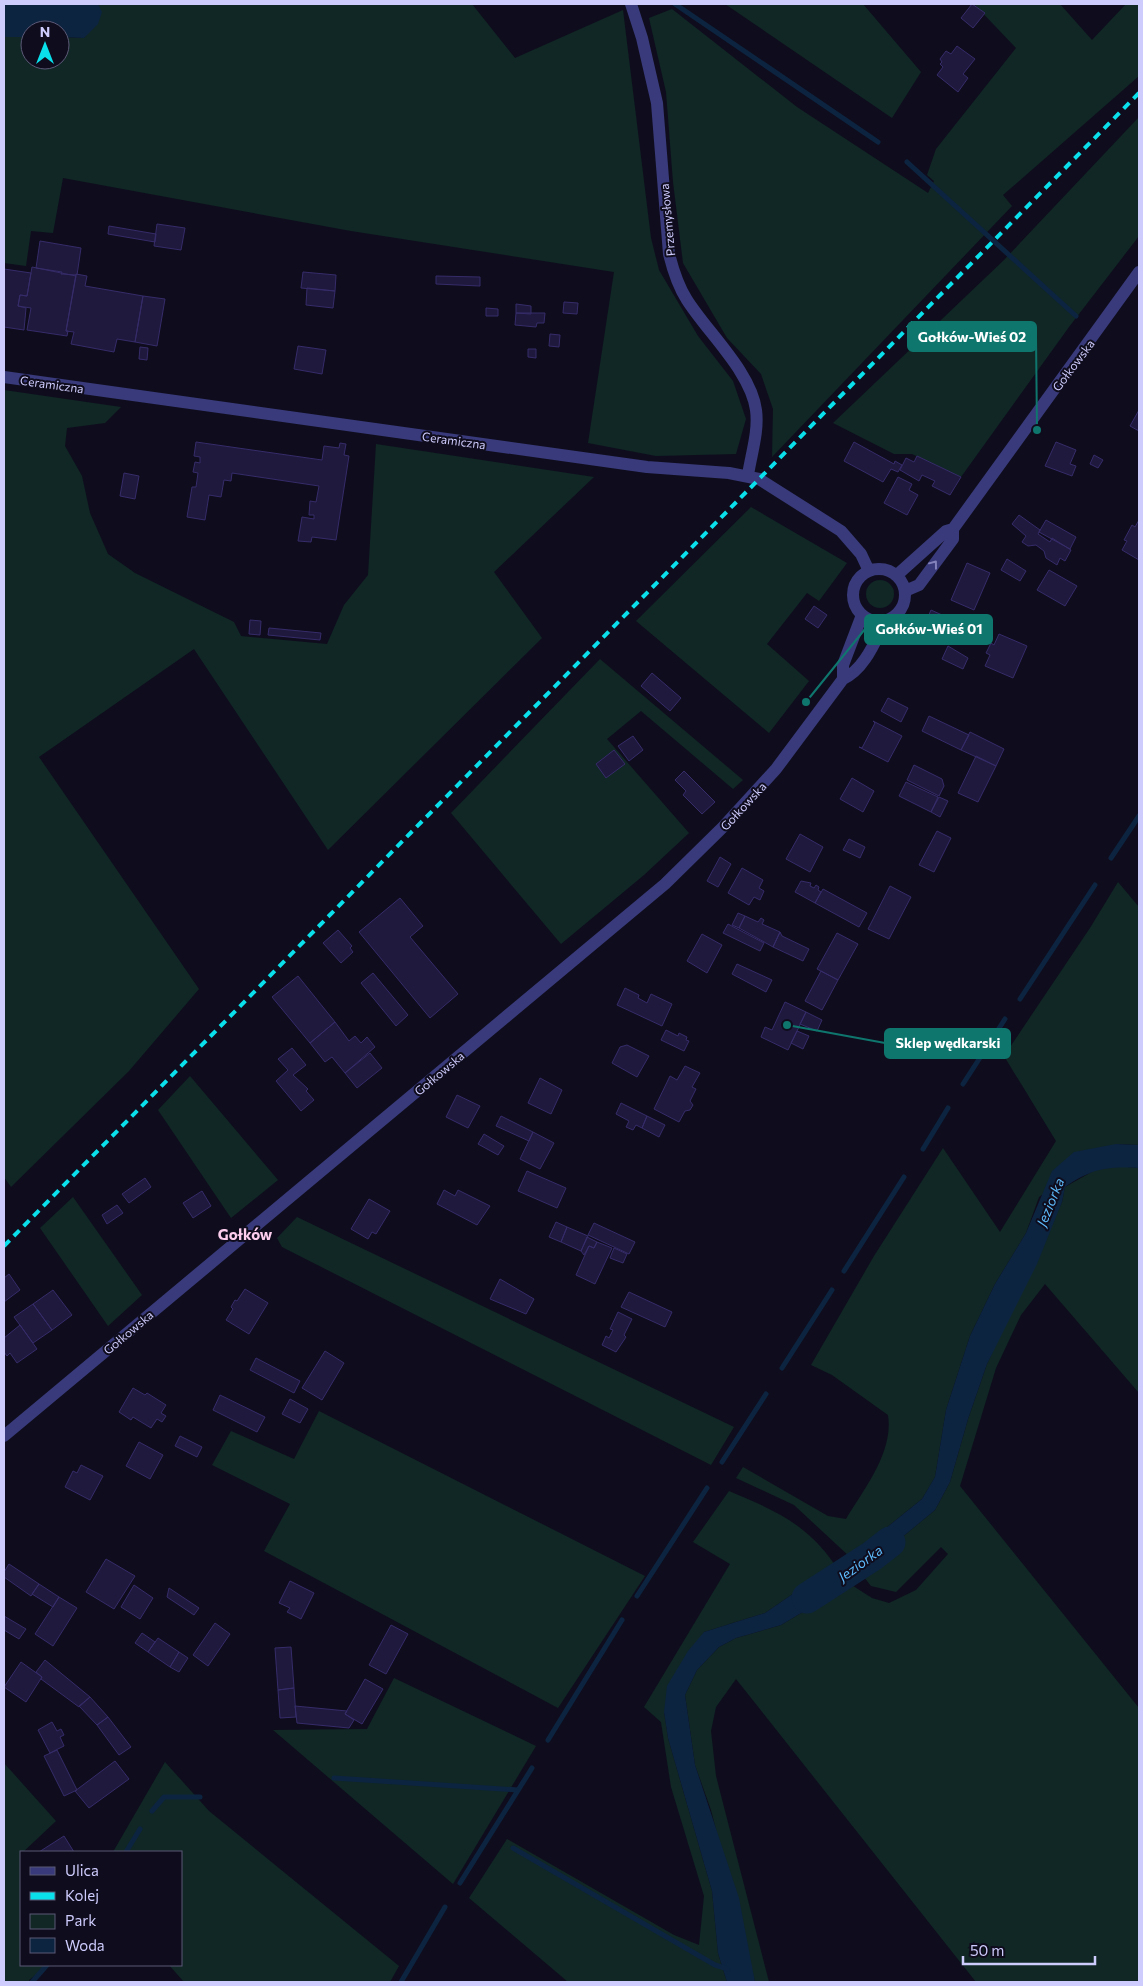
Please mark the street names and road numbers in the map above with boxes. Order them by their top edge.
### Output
street label: Przemysłowa [657,183,677,257]
street label: Gołkowska [1049,337,1097,393]
street label: Ceramiczna [19,373,85,395]
street label: Ceramiczna [421,429,487,451]
street label: Gołkowska [717,779,769,833]
street label: Gołkowska [411,1048,467,1098]
street label: Gołkowska [100,1307,156,1357]

